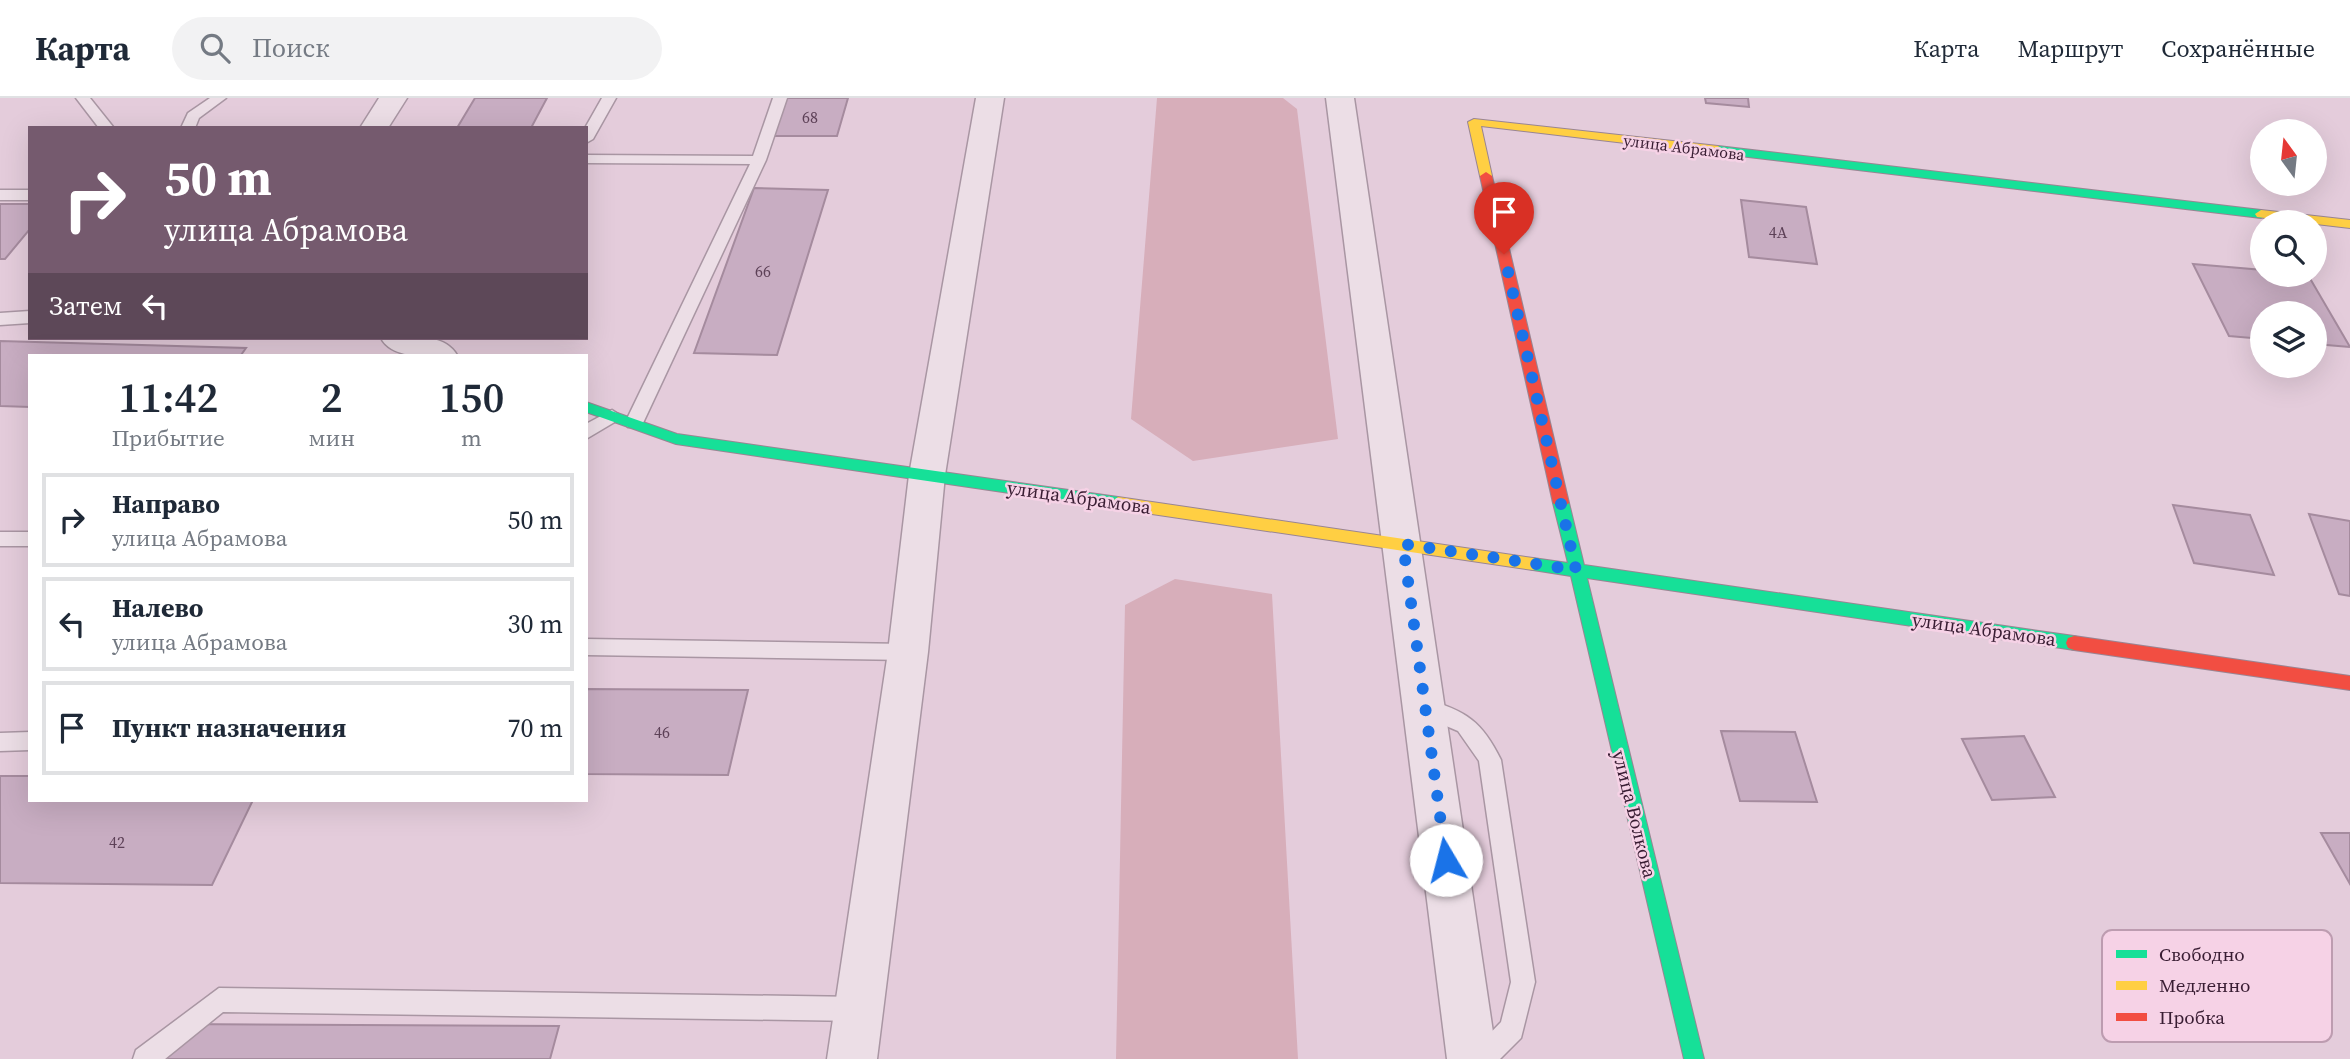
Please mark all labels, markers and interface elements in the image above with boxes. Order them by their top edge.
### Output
search box [172,17,662,80]
text: Карта [35,26,130,71]
icon: search [196,29,234,67]
text: Поиск [252,30,330,66]
text: Карта [1913,32,1979,65]
text: Маршрут [2017,32,2123,65]
text: Сохранённые [2161,32,2315,65]
house number: 68 [802,106,818,128]
north arrow [2250,119,2328,196]
map controls [2250,119,2327,378]
street label: улица Абрамова [1622,129,1747,165]
text: 50 m [164,144,272,211]
icon: right [49,154,140,245]
pin [1474,182,1534,254]
icon: arrive [1485,193,1523,231]
text: улица Абрамова [164,208,408,252]
button: search [2250,210,2327,287]
house number: 4А [1769,221,1788,243]
house number: 66 [755,260,771,282]
icon: left [136,287,174,325]
text: Затем [49,288,122,324]
button: layers [2250,301,2327,378]
text: 11:42 [118,368,218,426]
text: 2 [321,368,343,426]
text: 150 [439,368,504,426]
text: Прибытие [112,422,225,454]
text: мин [309,422,355,454]
text: m [461,422,482,454]
street label: улица Абрамова [1005,474,1153,520]
text: Направо [112,486,220,522]
icon: right [53,501,91,539]
text: 50 m [508,502,563,538]
text: улица Абрамова [112,522,287,554]
text: Налево [112,590,203,626]
icon: left [53,605,91,643]
text: 30 m [508,606,563,642]
street label: улица Абрамова [1910,606,2058,652]
text: улица Абрамова [112,626,287,658]
icon: arrive [53,709,91,747]
text: Пункт назначения [112,710,346,746]
text: 70 m [508,710,563,746]
house number: 46 [654,721,670,743]
street label: улица Волкова [1607,747,1664,881]
position arrow [1409,823,1483,897]
house number: 42 [109,831,125,853]
legend [2102,930,2332,1042]
text: Свободно [2159,941,2245,967]
text: Медленно [2159,972,2250,998]
text: Пробка [2159,1004,2225,1030]

